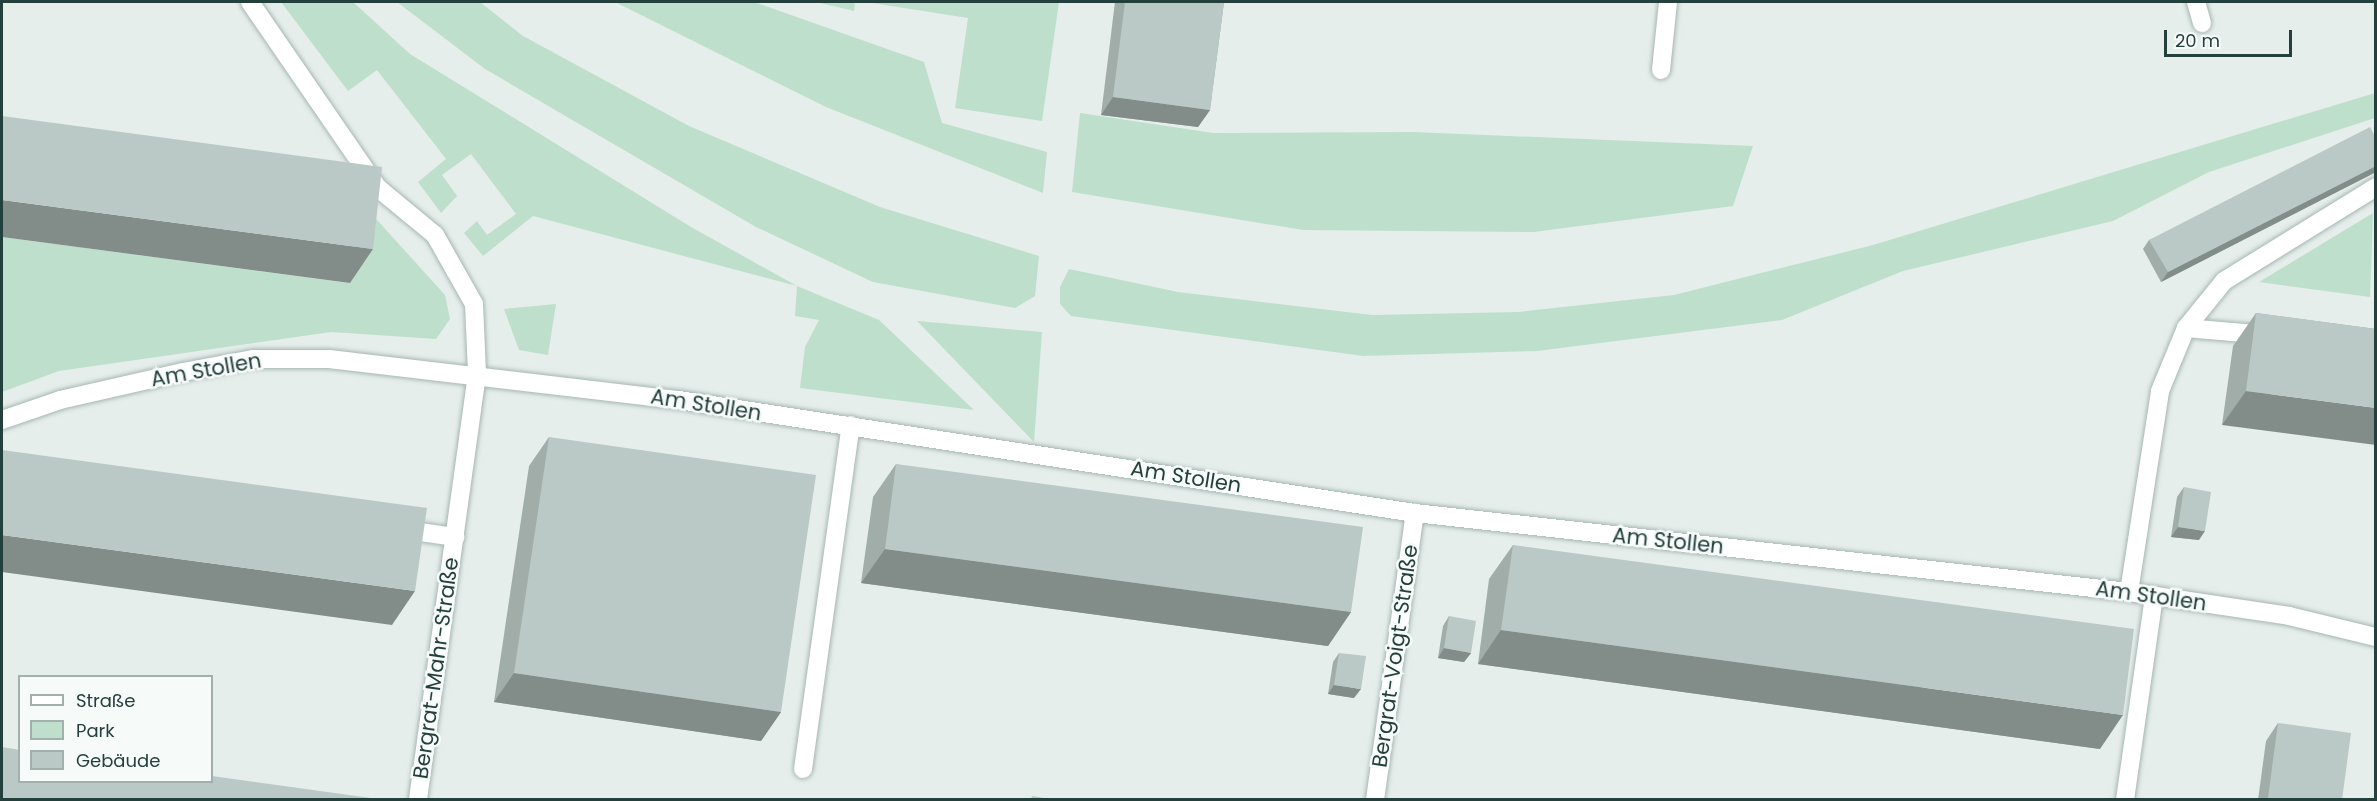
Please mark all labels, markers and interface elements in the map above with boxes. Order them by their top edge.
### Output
scale bar [2167,18,2294,56]
text: 20 m [2175,28,2220,53]
street label: Am Stollen [149,348,263,392]
street label: Am Stollen [649,384,763,426]
street label: Am Stollen [1129,456,1243,498]
street label: Am Stollen [1611,523,1725,559]
street label: Bergrat-Voigt-Straße [1367,543,1423,769]
street label: Bergrat-Mahr-Straße [408,556,464,780]
street label: Am Stollen [2094,576,2208,616]
legend [18,675,213,783]
text: Straße [76,688,135,713]
text: Park [76,718,115,743]
text: Gebäude [76,748,160,773]

